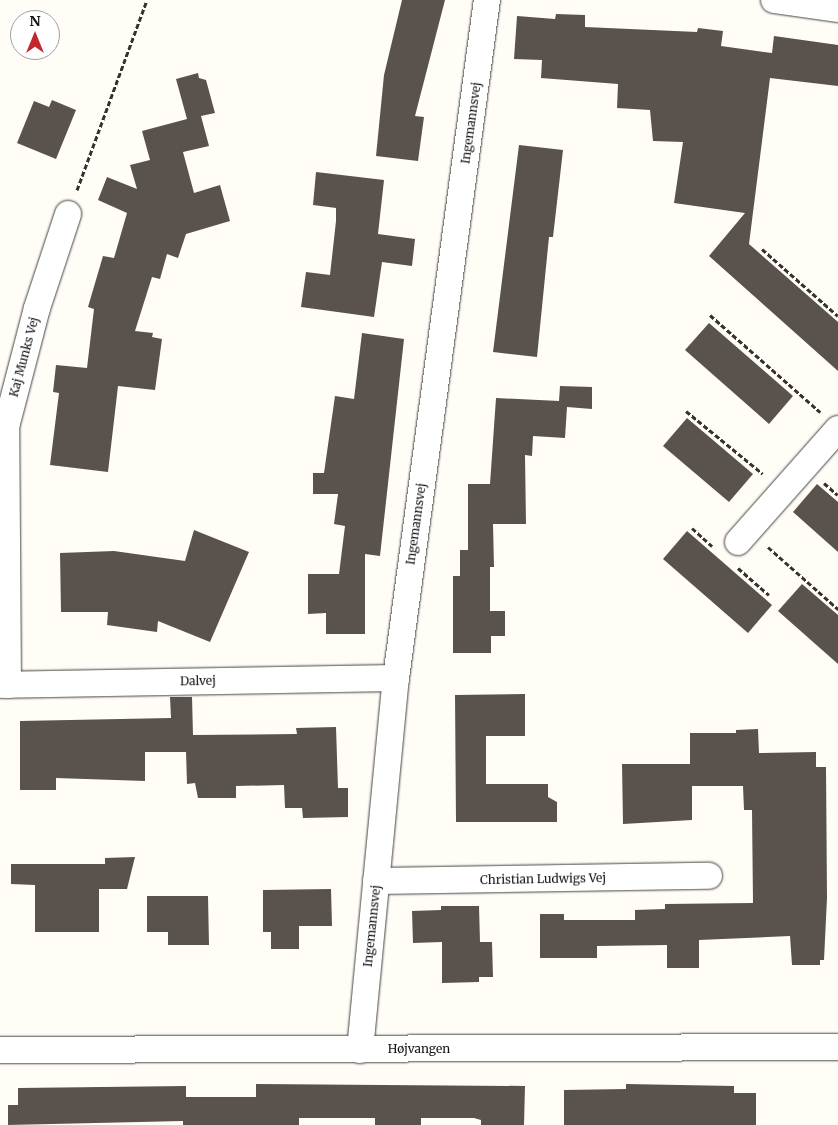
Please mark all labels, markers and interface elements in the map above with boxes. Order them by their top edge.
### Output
north arrow [10,10,60,60]
text: N [29,12,41,30]
street label: Ingemannsvej [458,81,484,165]
street label: Kaj Munks Vej [6,315,42,399]
street label: Ingemannsvej [403,482,429,566]
street label: Dalvej [180,673,216,689]
street label: Christian Ludwigs Vej [480,871,606,887]
street label: Ingemannsvej [361,884,383,968]
street label: Højvangen [388,1042,450,1056]

